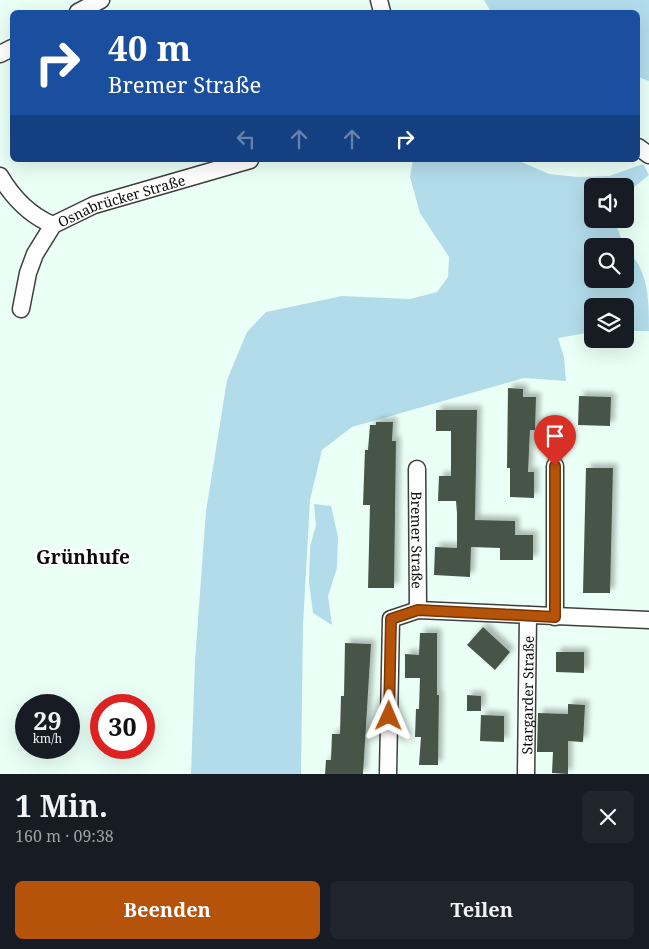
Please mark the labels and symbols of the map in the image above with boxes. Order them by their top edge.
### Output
street label: Osnabrücker Straße [54,170,187,231]
pin [534,415,576,466]
street label: Bremer Straße [408,491,427,589]
district label: Grünhufe [36,544,130,570]
street label: Stargarder Straße [517,635,537,755]
position arrow [362,689,414,741]
speed limit sign: 30 [90,694,155,759]

